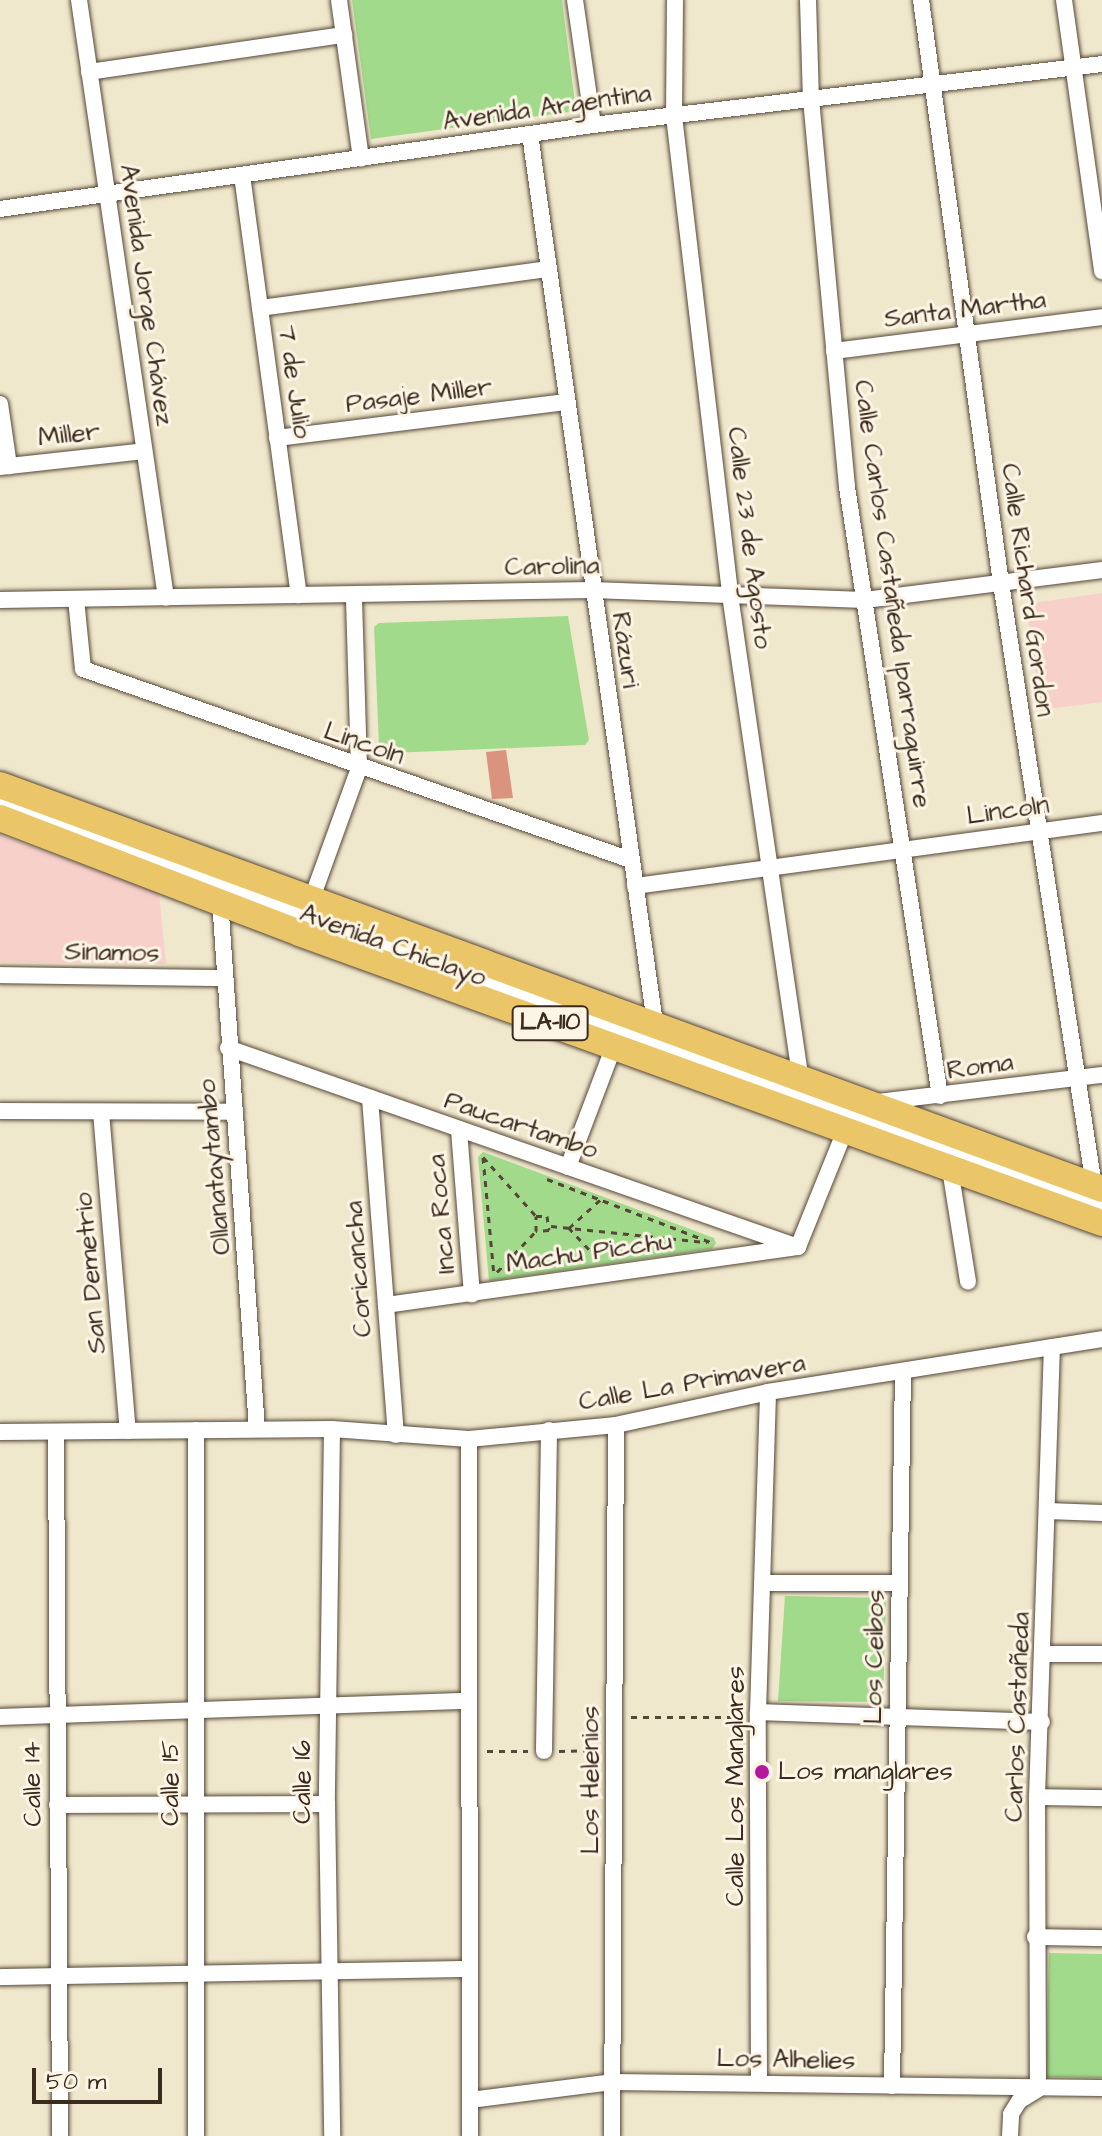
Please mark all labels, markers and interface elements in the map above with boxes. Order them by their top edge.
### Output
street label: Avenida Argentina [441,78,653,138]
street label: Avenida Jorge Chávez [112,162,180,428]
street label: Santa Martha [882,285,1048,335]
street label: 7 de Julio [271,323,317,441]
street label: Pasaje Miller [344,372,494,420]
street label: Calle Carlos Castañeda Iparraguirre [847,378,937,810]
street label: Miller [37,416,101,454]
street label: Calle 23 de Agosto [720,425,778,651]
street label: Calle Richard Gordon [994,461,1060,719]
street label: Carolina [504,551,600,583]
street label: Rázuri [604,610,646,690]
street label: Lincoln [320,716,408,772]
street label: Lincoln [965,790,1051,832]
street label: Avenida Chiclayo [296,898,490,994]
street label: Sinamos [64,937,160,969]
road number: LA-110 [510,1003,590,1043]
street label: Roma [945,1047,1015,1087]
street label: Ollanataytambo [192,1078,238,1256]
street label: Paucartambo [440,1085,602,1167]
street label: Inca Roca [421,1153,463,1275]
street label: San Demetrio [68,1191,114,1355]
street label: Coricancha [339,1200,379,1338]
street label: Machu Picchu [504,1226,674,1280]
street label: Calle La Primavera [576,1348,808,1418]
street label: Los Ceibos [858,1589,892,1725]
street label: Carlos Castañeda [999,1611,1037,1823]
street label: Calle Los Manglares [720,1666,752,1906]
street label: Los Helenios [575,1706,607,1854]
street label: Calle 15 [155,1740,187,1826]
street label: Calle 16 [287,1740,319,1824]
street label: Calle 14 [17,1741,49,1827]
place label: Los manglares [778,1756,953,1788]
marker: Los manglares [753,1763,771,1781]
street label: Los Alhelies [716,2043,856,2077]
scale bar [36,2052,166,2102]
text: 50 m [46,2065,106,2099]

